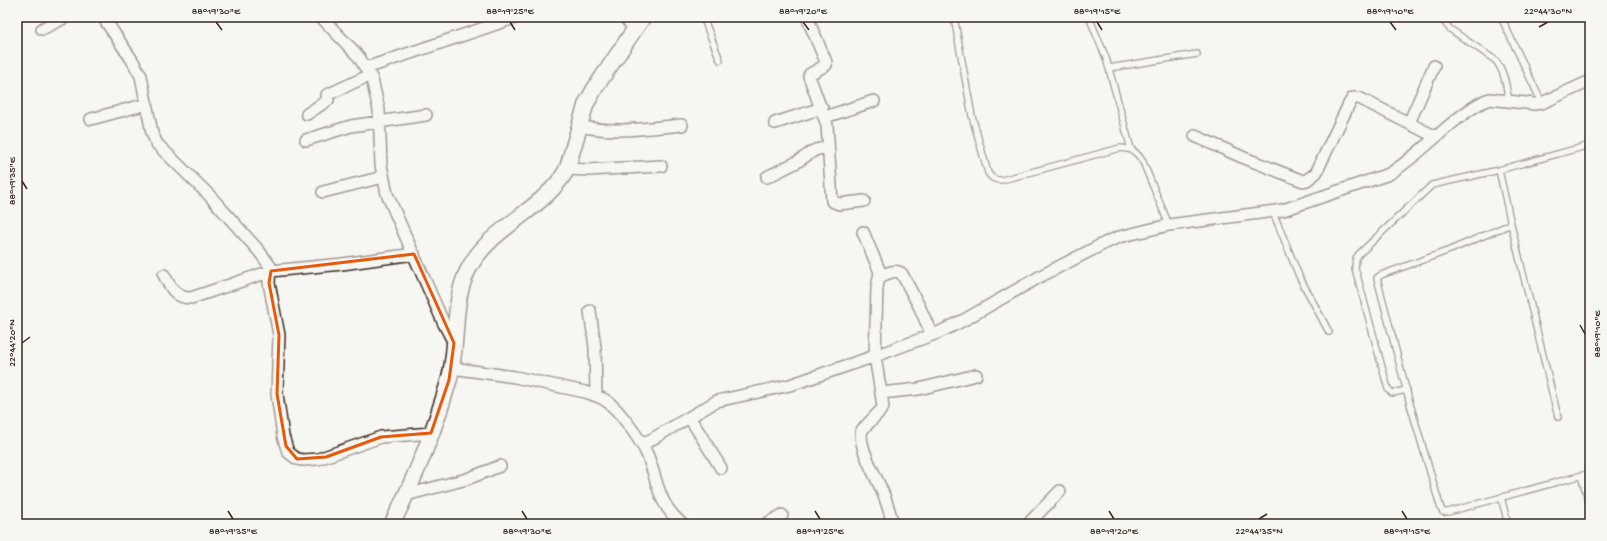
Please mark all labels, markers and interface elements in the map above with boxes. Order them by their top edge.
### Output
text: 88°19'30"E [192,6,241,18]
text: 88°19'25"E [486,6,535,18]
text: 88°19'20"E [779,6,828,18]
text: 88°19'15"E [1074,6,1121,18]
text: 88°19'10"E [1366,6,1414,18]
text: 22°44'30"N [1524,6,1572,18]
text: 88°19'35"E [7,156,19,205]
text: 88°19'10"E [1592,310,1604,358]
text: 22°44'20"N [7,319,19,367]
text: 88°19'35"E [209,526,258,538]
text: 88°19'30"E [503,526,552,538]
text: 88°19'25"E [796,526,845,538]
text: 88°19'20"E [1090,526,1139,538]
text: 22°44'35"N [1235,526,1283,538]
text: 88°19'15"E [1384,526,1431,538]

